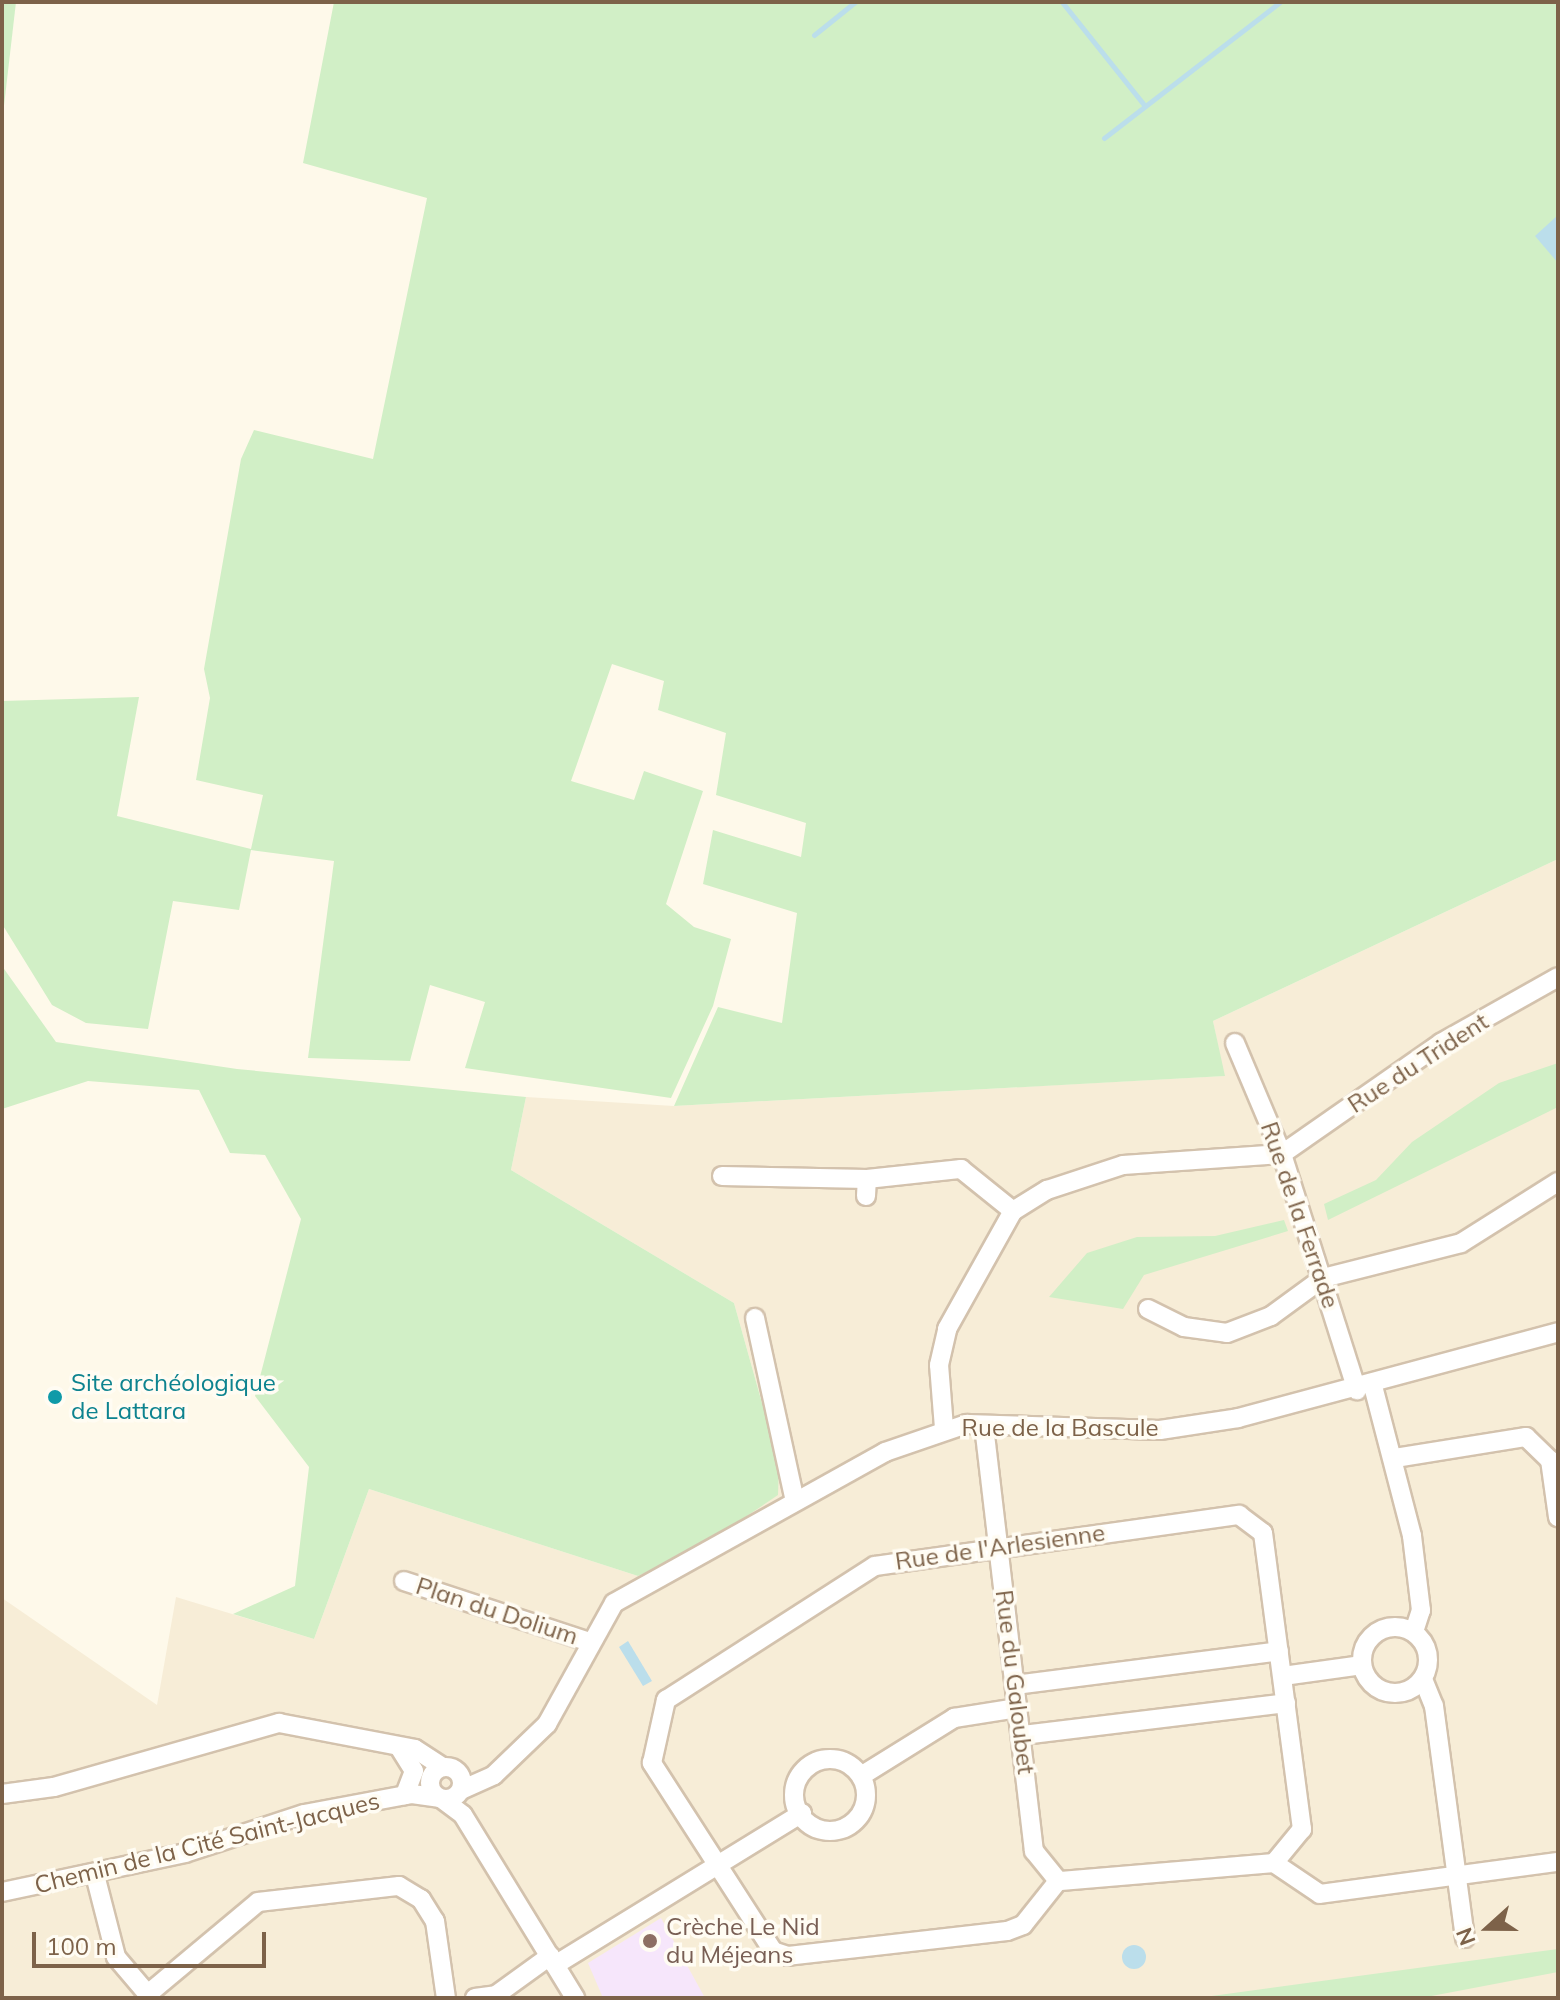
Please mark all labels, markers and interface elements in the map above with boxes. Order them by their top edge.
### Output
street label: Rue du Trident [1343,1007,1493,1119]
street label: Rue de la Ferrade [1255,1118,1345,1312]
place label: Site archéologique de Lattara [71,1369,276,1425]
marker: Site archéologique de Lattara [46,1388,64,1406]
street label: Rue de la Bascule [962,1414,1158,1442]
street label: Rue de l'Arlesienne [893,1518,1107,1576]
street label: Plan du Dolium [412,1571,582,1651]
street label: Rue du Galoubet [989,1588,1041,1776]
street label: Chemin de la Cité Saint-Jacques [32,1786,382,1900]
north arrow [1448,1888,1528,1968]
place label: Crèche Le Nid du Méjeans [666,1913,820,1969]
scale bar [36,1916,270,1966]
text: N [1450,1924,1482,1949]
text: 100 m [46,1931,117,1961]
marker: Crèche Le Nid du Méjeans [641,1932,659,1950]

